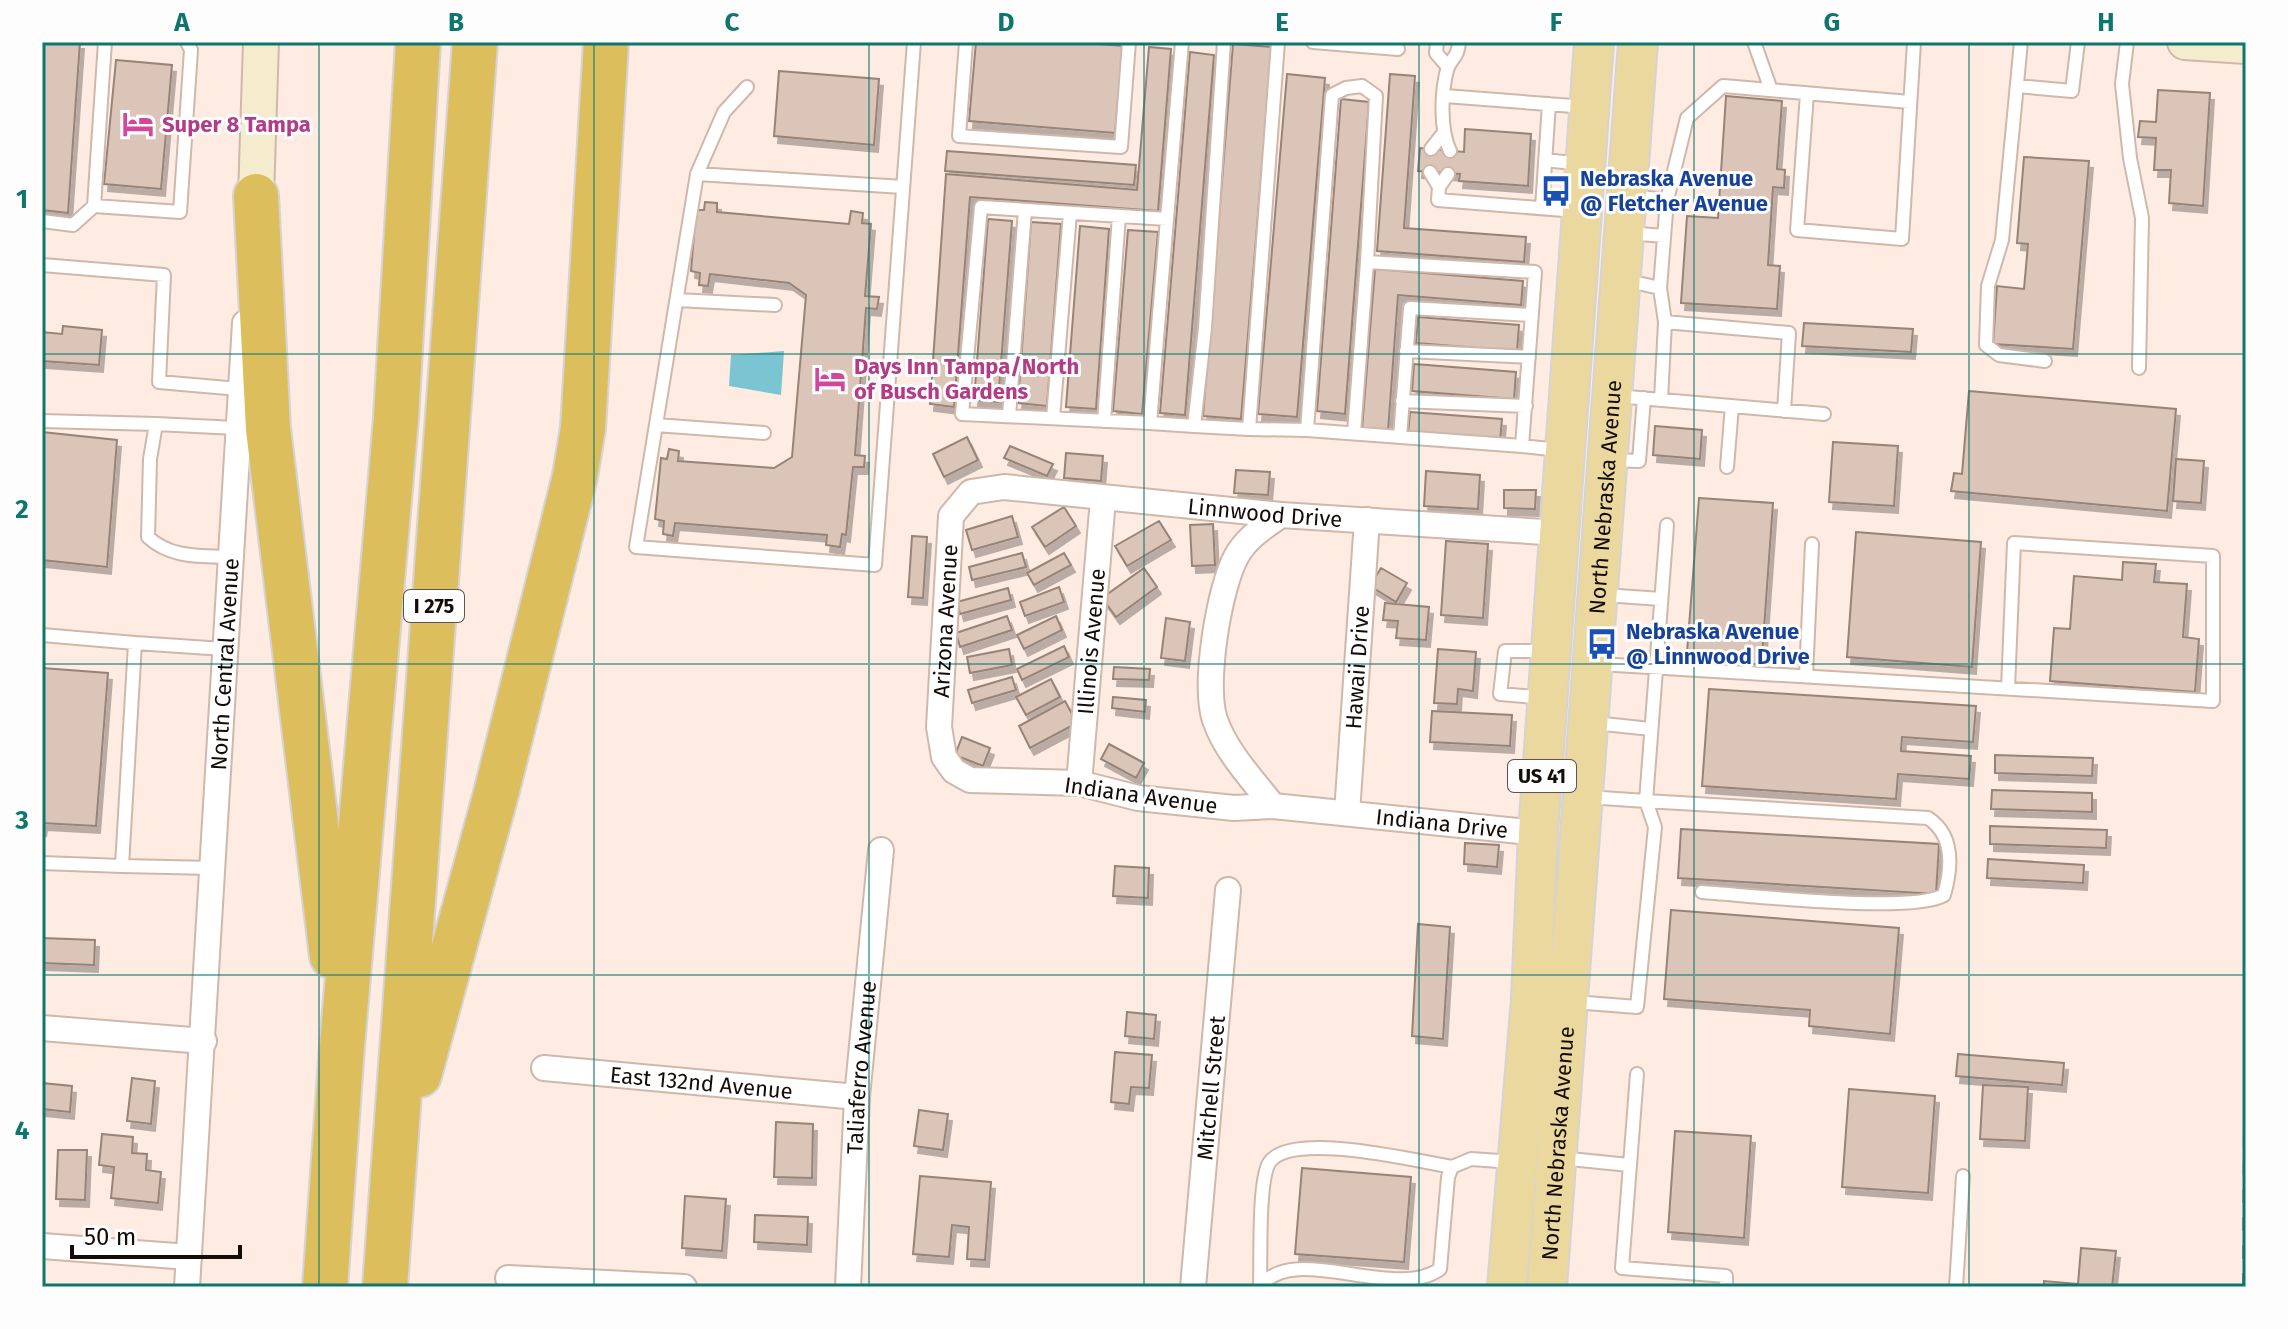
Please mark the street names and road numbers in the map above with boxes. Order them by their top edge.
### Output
street label: North Nebraska Avenue [1583,379,1627,615]
street label: Linnwood Drive [1186,493,1343,533]
street label: Arizona Avenue [928,544,963,698]
street label: North Central Avenue [205,557,245,771]
street label: Illinois Avenue [1072,567,1111,716]
road number: I 275 [404,590,464,622]
street label: Hawaii Drive [1340,604,1375,730]
road number: US 41 [1508,760,1576,792]
street label: Indiana Avenue [1063,771,1219,820]
street label: Indiana Drive [1374,803,1509,844]
street label: Taliaferro Avenue [841,980,882,1155]
street label: Mitchell Street [1191,1014,1231,1161]
street label: North Nebraska Avenue [1536,1025,1580,1261]
street label: East 132nd Avenue [609,1061,794,1105]

